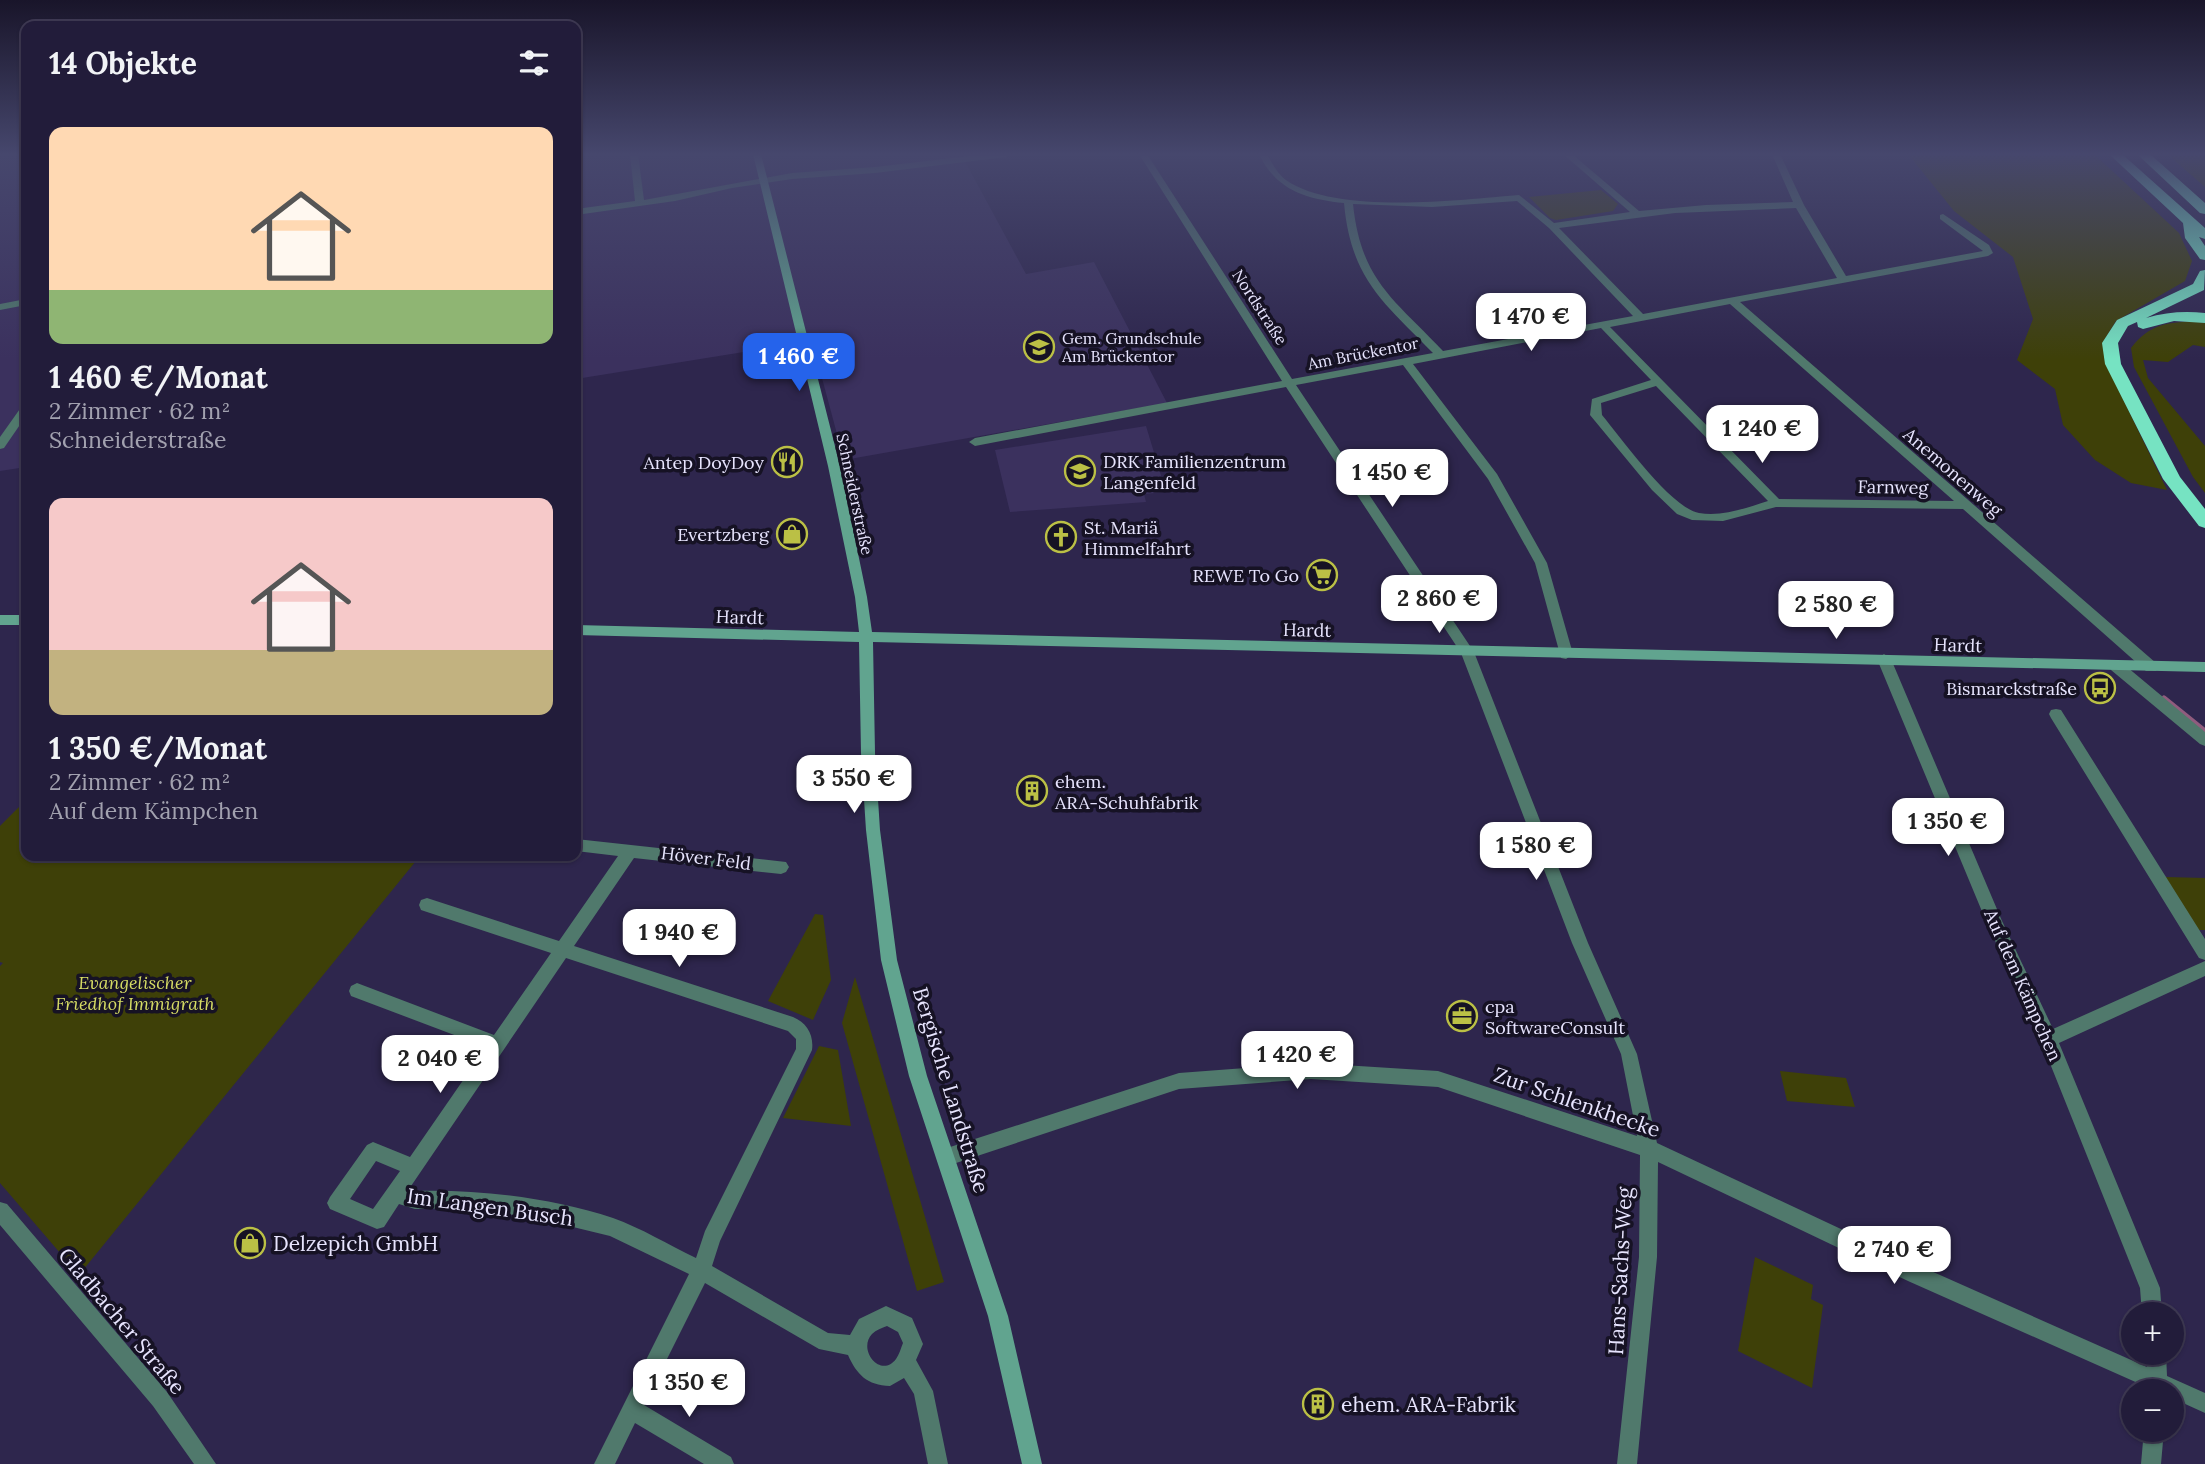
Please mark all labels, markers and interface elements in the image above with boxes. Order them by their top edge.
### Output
text: 14 Objekte [49,44,197,82]
icon: filters [515,44,553,82]
icon: home [238,173,364,299]
street label: Nordstraße [1228,265,1292,349]
pin: 1 470 € [1466,294,1596,353]
text: 1 470 € [1492,301,1570,330]
place label: Gem. Grundschule Am Brückentor [1061,328,1202,366]
school or university icon: Gem. Grundschule Am Brückentor [1022,330,1056,364]
street label: Am Brückentor [1305,332,1420,374]
pin: 1 460 € [734,334,864,393]
text: 1 460 € [759,341,839,370]
text: 1 460 €/Monat [49,358,268,396]
text: 2 Zimmer · 62 m² [49,396,230,425]
pin: 1 240 € [1697,406,1827,465]
text: 1 240 € [1722,413,1802,442]
street label: Anemonenweg [1898,422,2008,522]
text: Schneiderstraße [49,425,226,454]
street label: Schneiderstraße [832,432,878,557]
restaurant icon: Antep DoyDoy [770,445,804,479]
pin: 1 450 € [1327,449,1457,509]
place label: DRK Familienzentrum Langenfeld [1103,450,1286,494]
place label: Antep DoyDoy [642,451,764,474]
school or university icon: DRK Familienzentrum Langenfeld [1063,454,1097,488]
text: 1 450 € [1352,457,1432,486]
street label: Farnweg [1857,475,1930,499]
place label: St. Mariä Himmelfahrt [1084,516,1191,560]
shop icon: Evertzberg [775,517,809,551]
church icon: St. Mariä Himmelfahrt [1044,520,1078,554]
place label: Evertzberg [677,523,770,546]
icon: home [238,544,364,670]
supermarket icon: REWE To Go [1305,558,1339,592]
place label: REWE To Go [1193,564,1299,587]
pin: 2 860 € [1374,576,1504,635]
pin: 2 580 € [1771,582,1901,641]
text: 2 860 € [1397,583,1481,612]
text: 2 580 € [1794,589,1878,618]
street label: Hardt [715,605,765,629]
street label: Hardt [1283,618,1331,642]
street label: Hardt [1933,633,1983,657]
bus stop icon: Bismarckstraße [2083,671,2117,705]
place label: Bismarckstraße [1946,677,2077,700]
text: 1 350 €/Monat [49,729,267,767]
pin: 3 550 € [789,756,919,815]
text: 3 550 € [812,763,896,792]
text: 2 Zimmer · 62 m² [49,767,230,796]
place label: ehem. ARA-Schuhfabrik [1054,770,1199,814]
building icon: ehem. ARA-Schuhfabrik [1015,774,1049,808]
text: Auf dem Kämpchen [49,796,258,825]
pin: 1 350 € [1883,798,2013,858]
text: 1 350 € [1908,806,1988,835]
pin: 1 580 € [1471,822,1601,882]
text: 1 580 € [1496,830,1576,859]
street label: Höver Feld [660,841,752,875]
street label: Auf dem Kämpchen [1979,905,2067,1064]
pin: 1 940 € [614,909,744,969]
text: 1 940 € [639,917,719,946]
park label: Evangelischer Friedhof Immigrath [55,971,216,1015]
street label: Bergische Landstraße [907,984,995,1196]
place label: cpa SoftwareConsult [1485,995,1625,1039]
office icon: cpa SoftwareConsult [1445,999,1479,1033]
pin: 1 420 € [1232,1032,1362,1091]
pin: 2 040 € [375,1036,505,1095]
text: 1 420 € [1257,1039,1337,1068]
text: 2 040 € [398,1043,482,1072]
street label: Zur Schlenkhecke [1490,1061,1664,1143]
street label: Im Langen Busch [405,1182,575,1232]
street label: Hans-Sachs-Weg [1602,1186,1638,1356]
shop icon: Delzepich GmbH [233,1226,267,1260]
pin: 2 740 € [1829,1226,1959,1286]
place label: Delzepich GmbH [273,1230,438,1257]
text: 2 740 € [1854,1234,1934,1263]
street label: Gladbacher Straße [53,1242,191,1400]
map controls [2121,1302,2184,1442]
button: + [2121,1302,2184,1365]
pin: 1 350 € [624,1360,754,1419]
text: 1 350 € [649,1367,729,1396]
button: − [2121,1379,2184,1442]
building icon: ehem. ARA-Fabrik [1301,1387,1335,1421]
place label: ehem. ARA-Fabrik [1341,1391,1517,1418]

